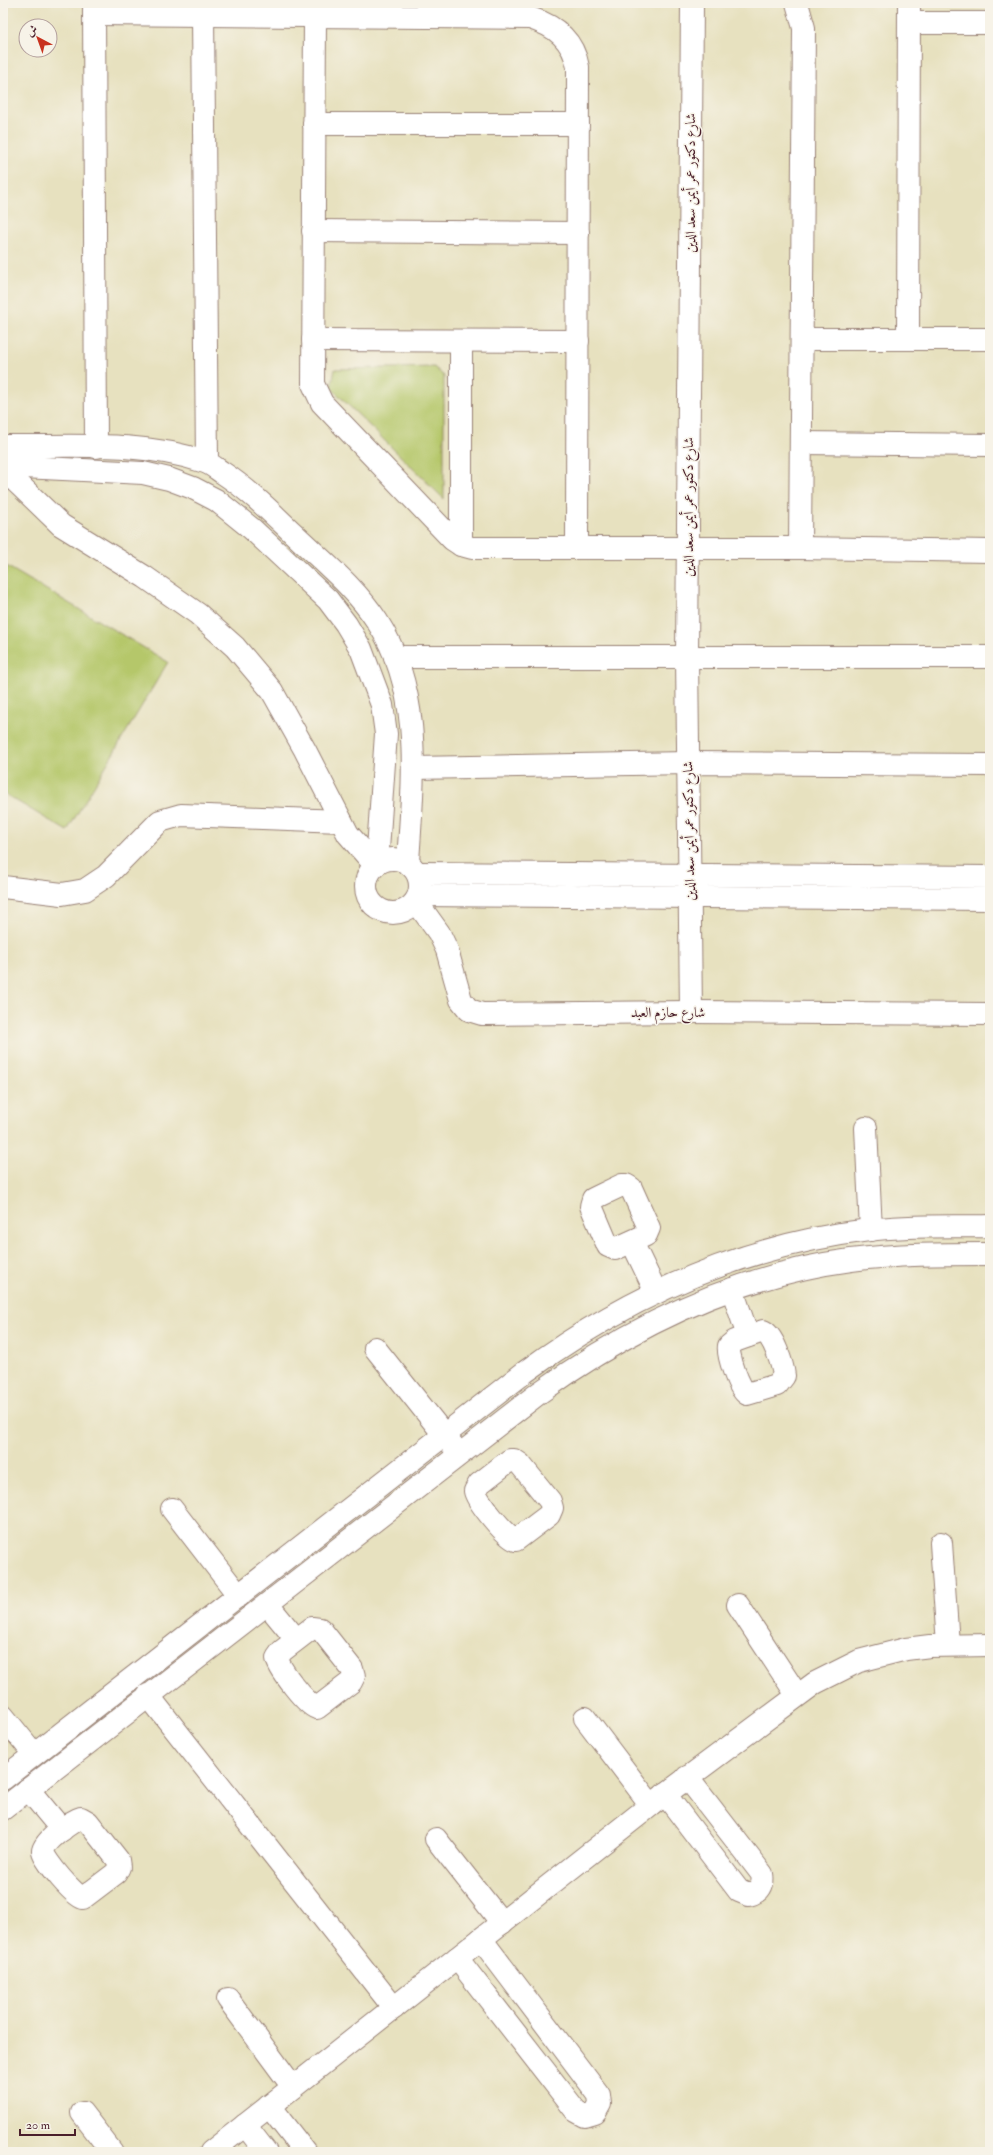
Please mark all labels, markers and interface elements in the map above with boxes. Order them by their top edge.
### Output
north arrow [18,18,58,58]
text: ش [23,22,40,39]
street label: شارع دكتور عمر أيمن سعد الدين [680,113,702,253]
street label: شارع دكتور عمر أيمن سعد الدين [678,437,700,577]
street label: شارع دكتور عمر أيمن سعد الدين [677,761,702,901]
street label: شارع حازم العبد [631,1004,705,1025]
scale bar [20,2111,75,2137]
text: 20 m [26,2118,51,2133]

